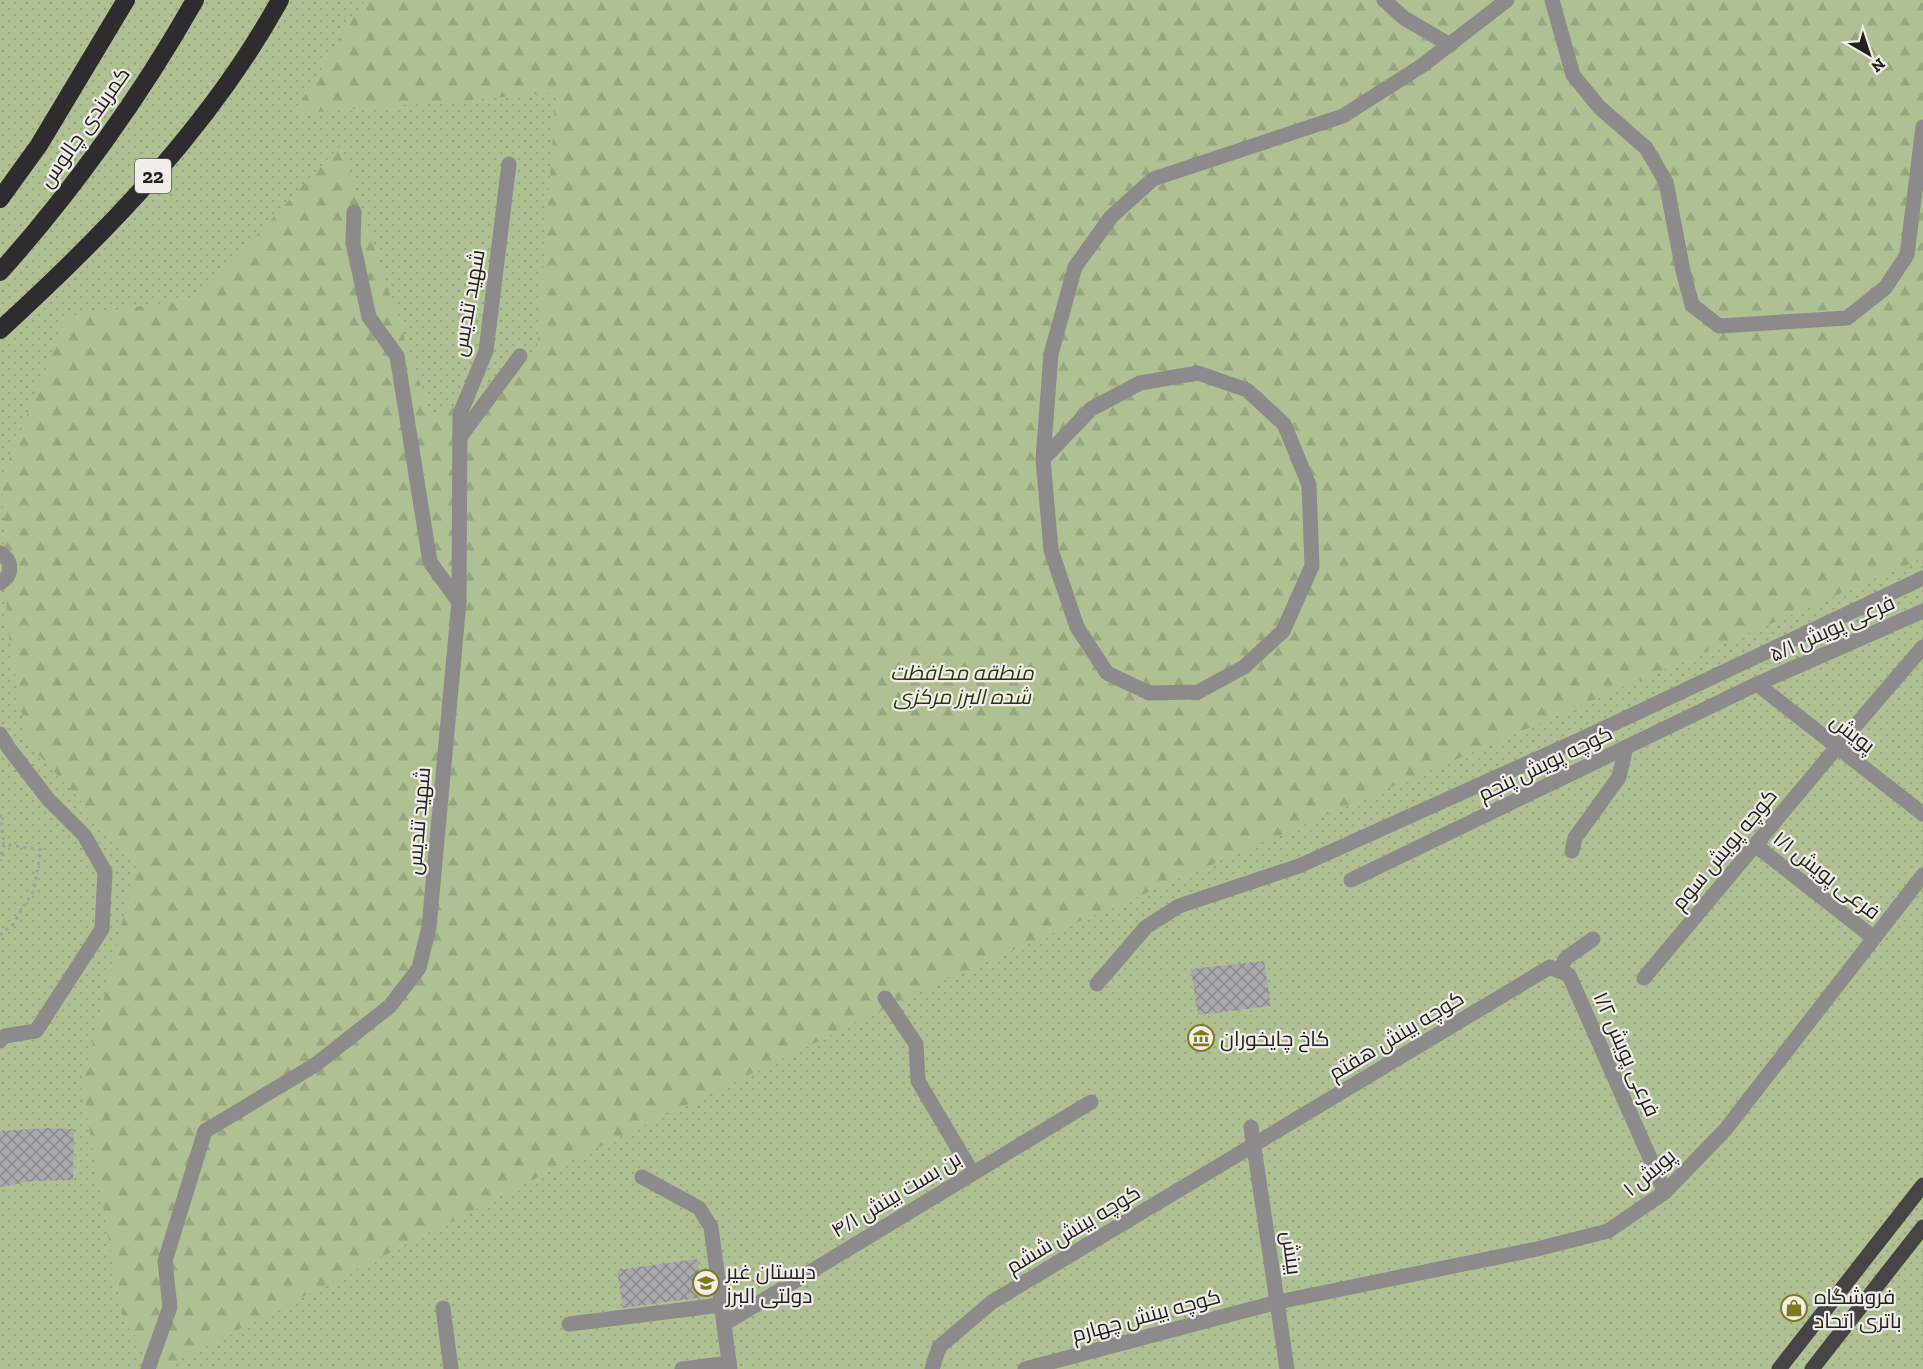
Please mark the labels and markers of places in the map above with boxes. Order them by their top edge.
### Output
museum icon: کاخ چایخوران [1186,1023,1216,1053]
place label: کاخ چایخوران [1220,1026,1330,1053]
place label: دبستان غیر دولتی البرز [725,1259,816,1309]
school or university icon: دبستان غیر دولتی البرز [691,1268,721,1298]
place label: فروشگاه باتری اتحاد [1814,1284,1902,1334]
shop icon: فروشگاه باتری اتحاد [1779,1293,1809,1323]

